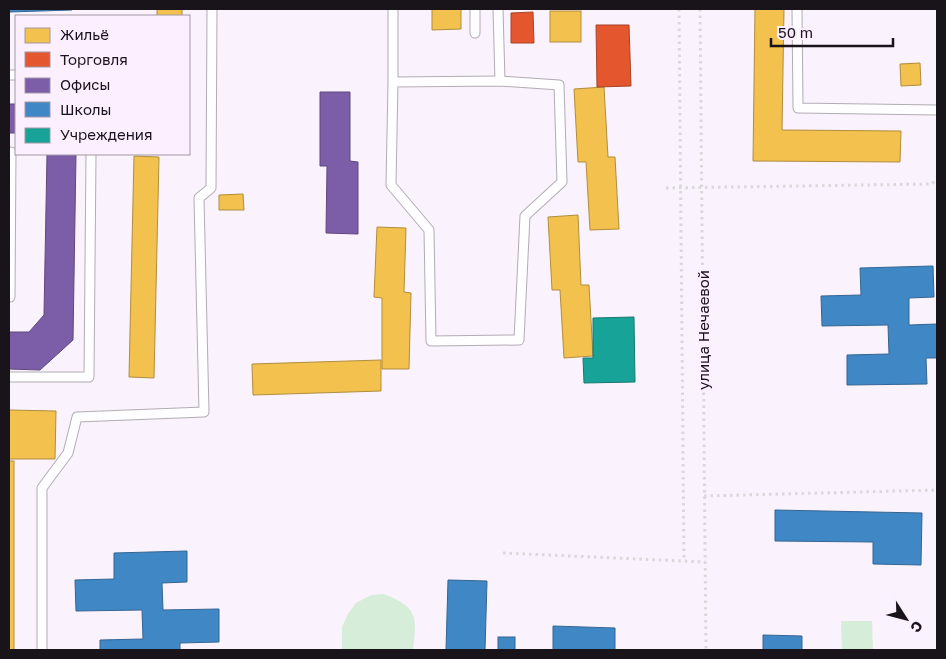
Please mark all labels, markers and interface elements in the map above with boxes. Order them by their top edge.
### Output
legend [15,15,190,155]
scale bar [771,15,894,47]
text: 50 m [778,23,813,41]
text: Жильё [60,25,109,43]
text: Торговля [60,50,128,68]
text: Офисы [60,75,110,93]
text: Школы [60,100,111,118]
text: Учреждения [60,125,152,143]
street label: улица Нечаевой [694,270,712,390]
north arrow [881,594,931,644]
text: С [907,618,927,636]

